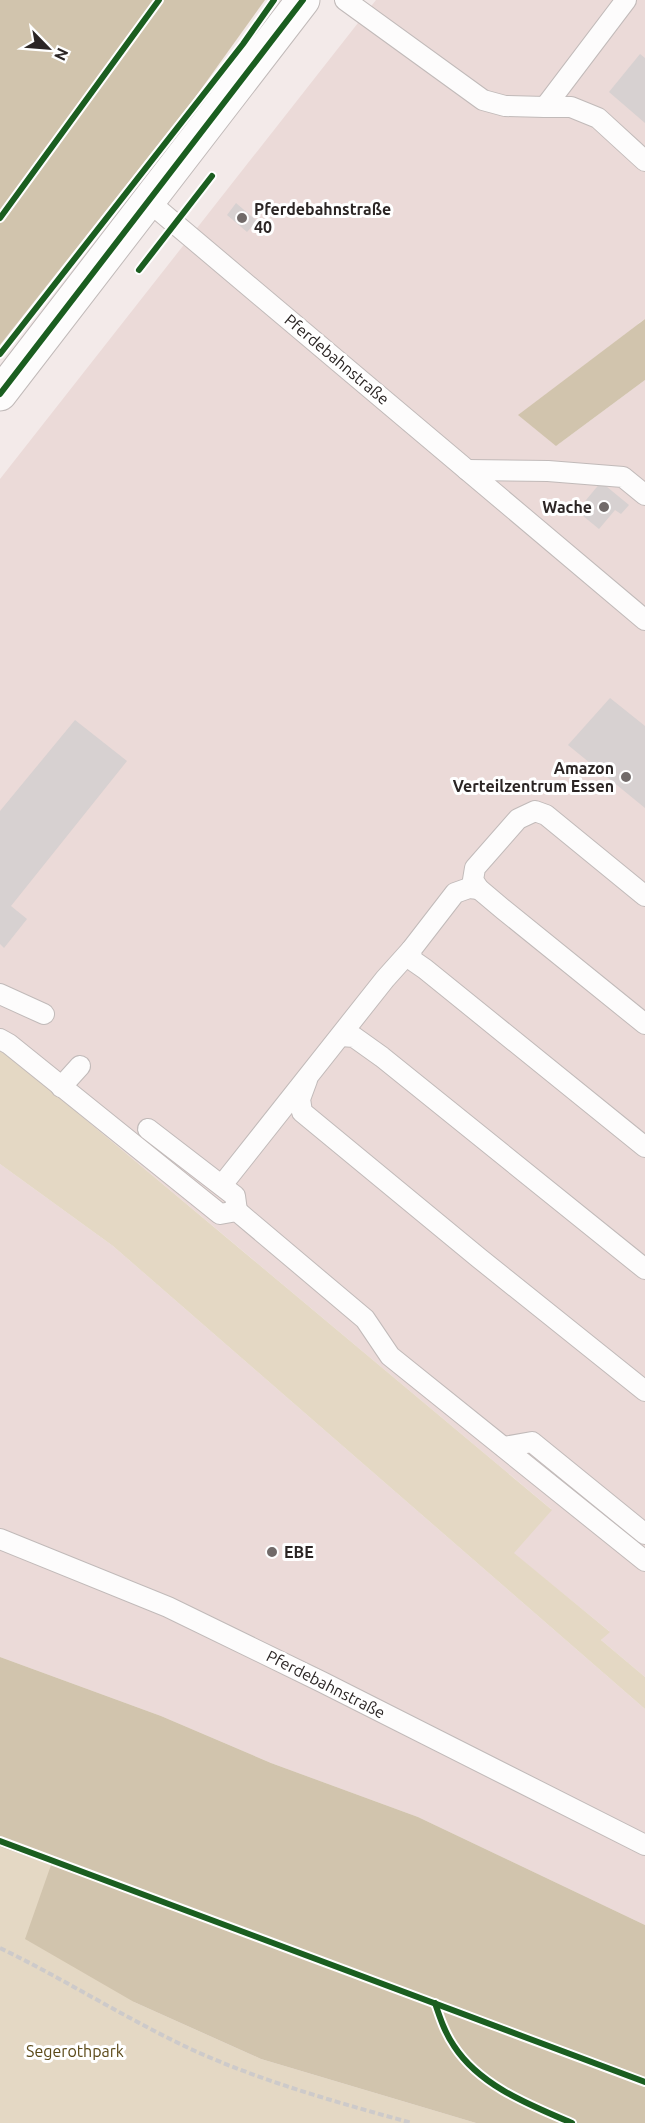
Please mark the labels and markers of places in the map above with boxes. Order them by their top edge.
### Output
place label: Pferdebahnstraße 40 [254,200,391,236]
marker: Pferdebahnstraße 40 [235,211,249,225]
place label: Wache [542,498,592,516]
marker: Wache [597,500,611,514]
place label: Amazon Verteilzentrum Essen [453,759,614,795]
marker: Amazon Verteilzentrum Essen [619,770,633,784]
place label: EBE [284,1543,314,1561]
marker: EBE [265,1545,279,1559]

